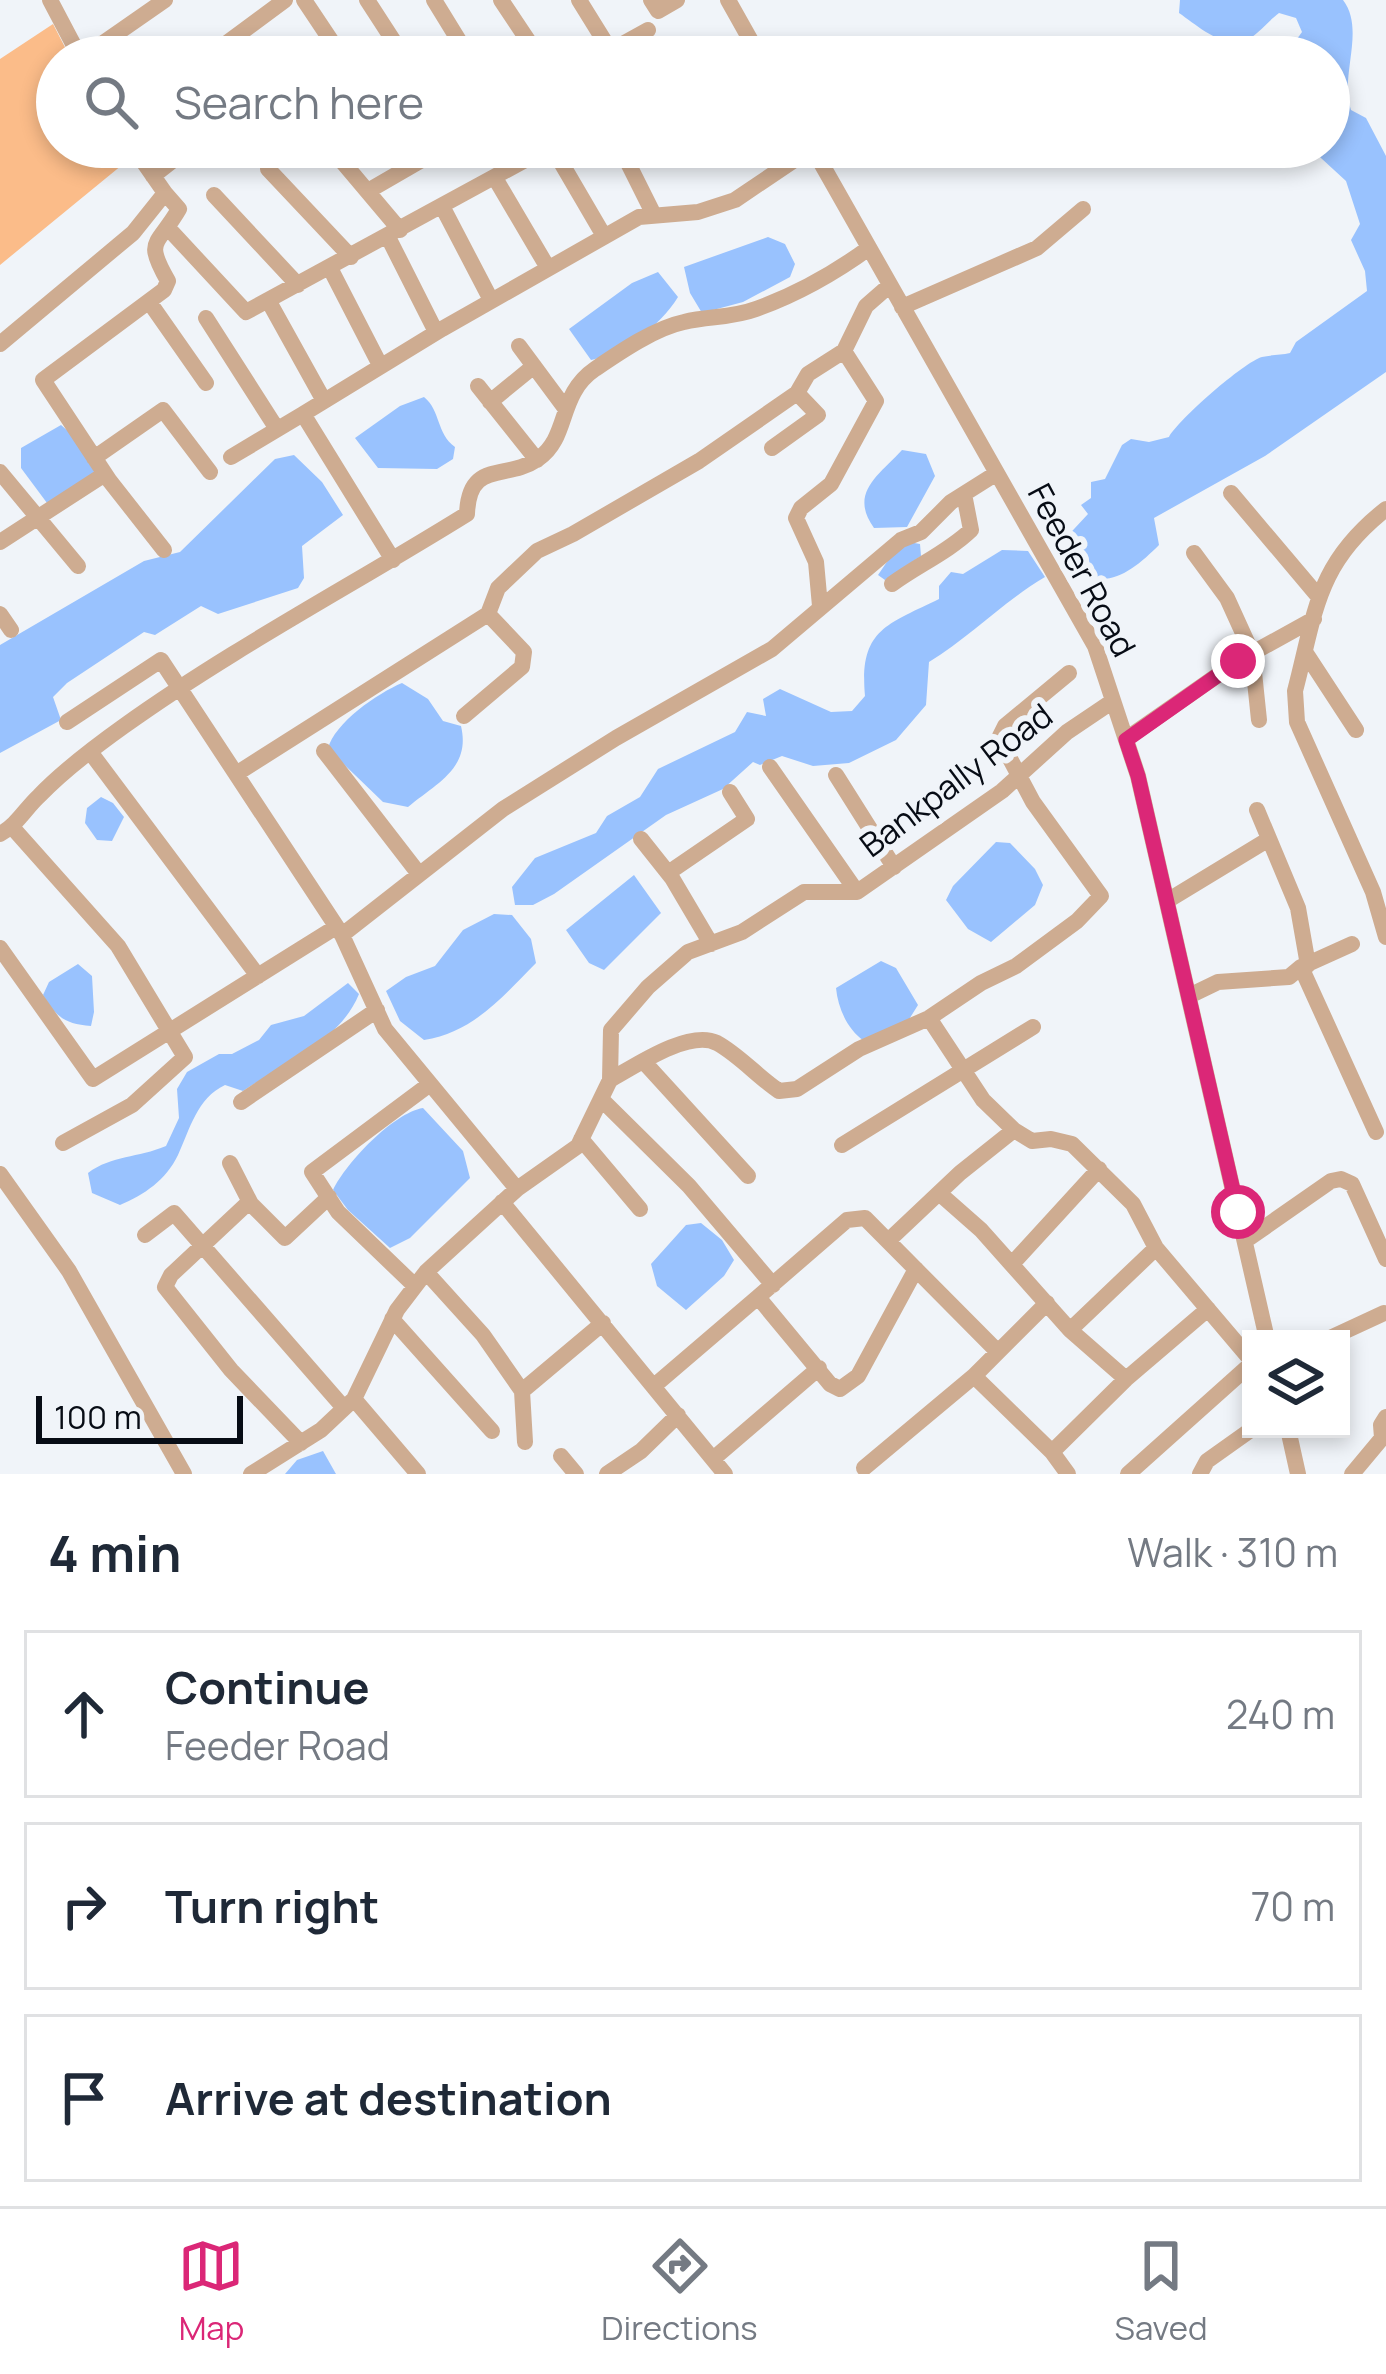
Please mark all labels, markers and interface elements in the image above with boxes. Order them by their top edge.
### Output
search box [36,36,1350,168]
icon: search [78,69,144,135]
text: Search here [174,71,424,133]
street label: Feeder Road [1018,475,1147,664]
route end [1211,634,1265,688]
street label: Bankpally Road [850,692,1061,867]
route start [1211,1185,1265,1239]
map controls [1242,1330,1350,1438]
button: layers [1242,1330,1350,1438]
scale bar [36,1390,243,1443]
text: 100 m [54,1394,142,1439]
text: 4 min [48,1518,181,1587]
text: Walk · 310 m [1127,1525,1338,1579]
text: Continue [165,1656,370,1718]
icon: ahead [51,1681,117,1747]
text: 240 m [1226,1687,1335,1741]
text: Feeder Road [165,1718,390,1772]
icon: right [51,1873,117,1939]
text: Turn right [165,1875,379,1937]
text: 70 m [1251,1879,1335,1933]
icon: arrive [51,2065,117,2131]
text: Arrive at destination [165,2067,612,2129]
tab: Map [178,2233,244,2350]
tab: Directions [601,2233,758,2350]
tab: Saved [1115,2233,1208,2350]

